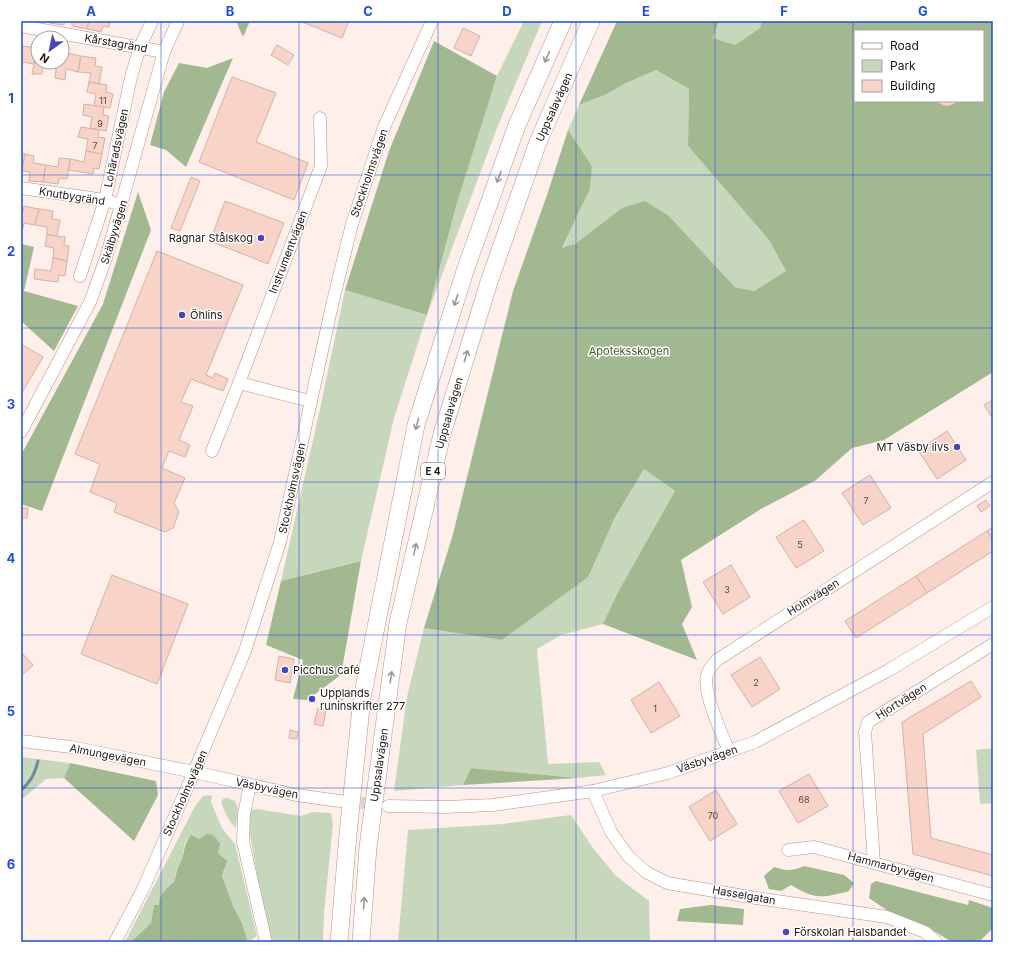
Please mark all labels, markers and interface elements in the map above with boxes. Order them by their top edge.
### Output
text: A [86,3,96,19]
text: B [226,3,235,19]
text: C [363,3,373,19]
text: D [502,3,512,19]
text: E [642,3,650,19]
text: F [780,3,788,19]
text: G [918,3,928,19]
north arrow [30,30,70,70]
legend [854,30,984,102]
street label: Kårstagränd [83,31,149,55]
text: Road [890,38,919,53]
text: N [37,50,52,67]
one-way arrow [543,50,550,62]
text: Park [890,58,916,73]
street label: Uppsalavägen [532,70,576,144]
text: Building [890,78,935,93]
text: 1 [8,90,14,106]
house number: 11 [99,95,107,106]
street label: Lohäradsvägen [101,107,131,189]
house number: 9 [97,118,103,129]
street label: Stockholmsvägen [347,127,391,219]
house number: 7 [92,140,98,151]
one-way arrow [494,171,502,183]
street label: Knutbygränd [38,184,106,208]
street label: Skälbyvägen [98,198,130,266]
street label: Instrumentvägen [266,208,310,296]
place label: Ragnar Stålskog [169,231,253,245]
marker: Ragnar Stålskog [256,233,266,243]
text: 2 [7,243,15,259]
one-way arrow [452,293,459,306]
place label: Öhlins [190,308,223,322]
marker: Öhlins [177,310,187,320]
park label: Apoteksskogen [589,344,669,358]
one-way arrow [463,350,470,363]
street label: Uppsalavägen [432,375,466,451]
text: 3 [7,396,15,412]
one-way arrow [413,417,420,430]
place label: MT Väsby livs [877,440,949,454]
street label: Stockholmsvägen [276,441,308,535]
marker: MT Väsby livs [952,442,962,452]
road number: E 4 [421,463,445,479]
house number: 7 [863,495,869,506]
house number: 5 [797,539,803,550]
one-way arrow [412,543,420,556]
text: 4 [7,550,16,566]
street label: Holmvägen [784,575,842,619]
house number: 3 [724,584,730,595]
place label: Picchus café [293,663,360,677]
marker: Picchus café [280,665,290,675]
one-way arrow [387,671,394,684]
house number: 2 [753,677,759,688]
street label: Hjortvägen [873,680,929,722]
place label: Upplands runinskrifter 277 [320,686,405,713]
marker: Upplands runinskrifter 277 [307,694,317,704]
text: 5 [7,703,15,719]
house number: 1 [653,703,657,714]
street label: Uppsalavägen [367,727,391,803]
street label: Almungevägen [68,741,148,769]
street label: Väsbyvägen [675,742,739,776]
street label: Stockholmsvägen [160,748,210,838]
street label: Väsbyvägen [234,775,300,801]
house number: 68 [798,794,810,805]
house number: 70 [708,810,719,821]
street label: Hammarbyvägen [846,849,936,885]
text: 6 [7,856,15,872]
street label: Hasselgatan [711,883,777,907]
one-way arrow [360,897,367,910]
place label: Förskolan Halsbandet [794,925,907,939]
marker: Förskolan Halsbandet [781,927,791,937]

